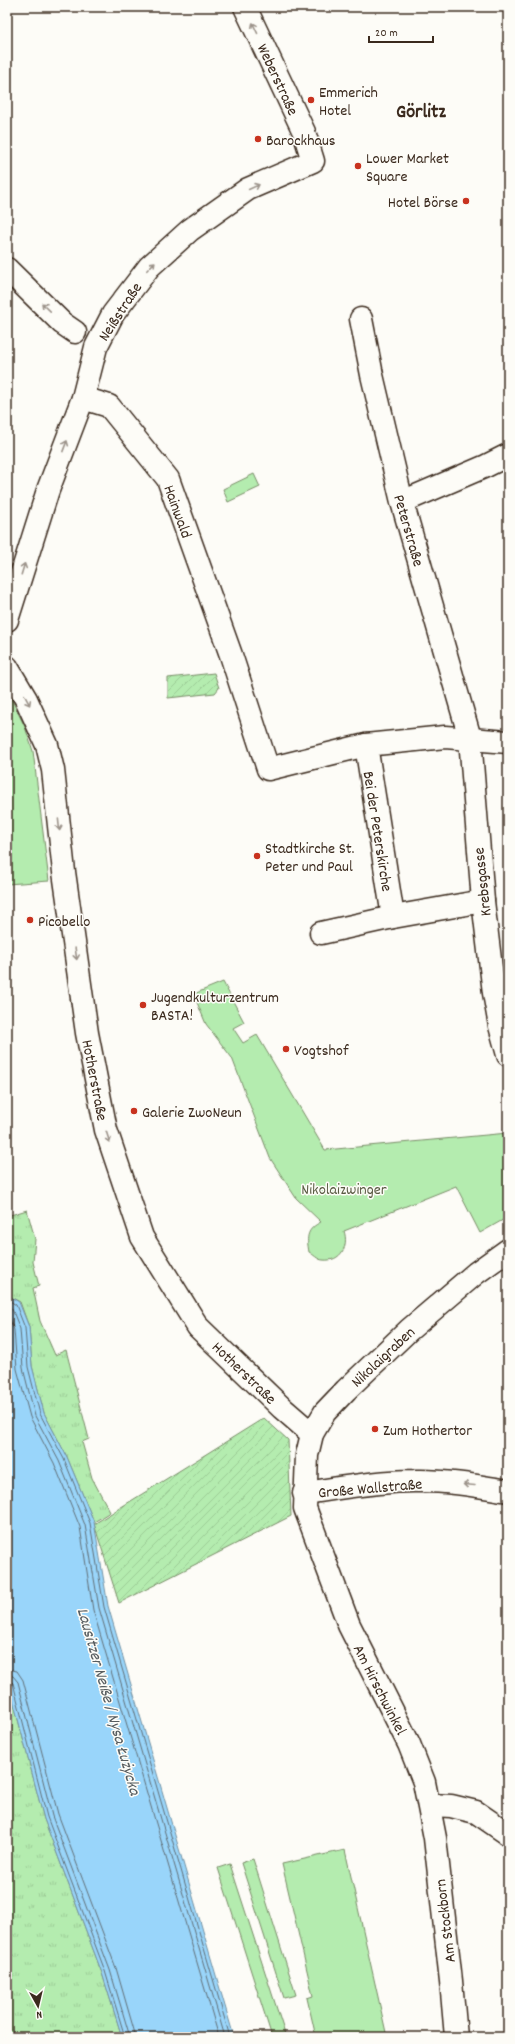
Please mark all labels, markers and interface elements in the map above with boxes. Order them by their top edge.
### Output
scale bar [369,18,433,44]
one-way arrow [251,22,258,34]
text: 20 m [375,25,398,42]
street label: Weberstraße [250,40,303,120]
place label: Emmerich Hotel [319,82,378,123]
marker: Emmerich Hotel [306,95,316,105]
district label: Görlitz [396,99,446,127]
place label: Barockhaus [266,130,336,153]
marker: Barockhaus [253,134,263,144]
place label: Lower Market Square [366,148,449,189]
marker: Lower Market Square [353,161,363,171]
one-way arrow [247,183,259,190]
place label: Hotel Börse [388,192,458,215]
marker: Hotel Börse [461,196,471,206]
one-way arrow [146,261,156,271]
street label: Neißstraße [93,278,149,346]
one-way arrow [41,302,51,312]
one-way arrow [61,441,69,453]
street label: Hainwald [156,482,197,542]
street label: Peterstraße [386,492,429,569]
one-way arrow [20,563,27,576]
one-way arrow [24,694,31,706]
street label: Bei der Peterskirche [356,770,397,893]
one-way arrow [55,818,63,831]
place label: Stadtkirche St. Peter und Paul [265,838,354,879]
street label: Krebsgasse [468,846,499,917]
marker: Stadtkirche St. Peter und Paul [252,851,262,861]
place label: Picobello [38,911,90,934]
marker: Picobello [25,915,35,925]
one-way arrow [72,947,80,960]
place label: Jugendkulturzentrum BASTA! [151,987,279,1028]
marker: Jugendkulturzentrum BASTA! [138,1000,148,1010]
street label: Hotherstraße [74,1038,113,1123]
place label: Vogtshof [294,1040,349,1063]
marker: Vogtshof [281,1044,291,1054]
place label: Galerie ZwoNeun [142,1102,242,1125]
marker: Galerie ZwoNeun [129,1106,139,1116]
one-way arrow [105,1130,112,1143]
park label: Nikolaizwinger [301,1179,387,1202]
street label: Nikolaigraben [346,1322,421,1394]
street label: Hotherstraße [206,1337,281,1411]
place label: Zum Hothertor [383,1420,472,1443]
marker: Zum Hothertor [370,1424,380,1434]
street label: Große Wallstraße [317,1473,423,1505]
one-way arrow [463,1482,476,1489]
water label: Lausitzer Neiße / Nysa Łużycka [69,1605,146,1799]
street label: Am Hirschwinkel [346,1641,412,1740]
street label: Am Stockborn [430,1878,463,1964]
north arrow [18,1986,58,2026]
text: N [35,2006,43,2022]

